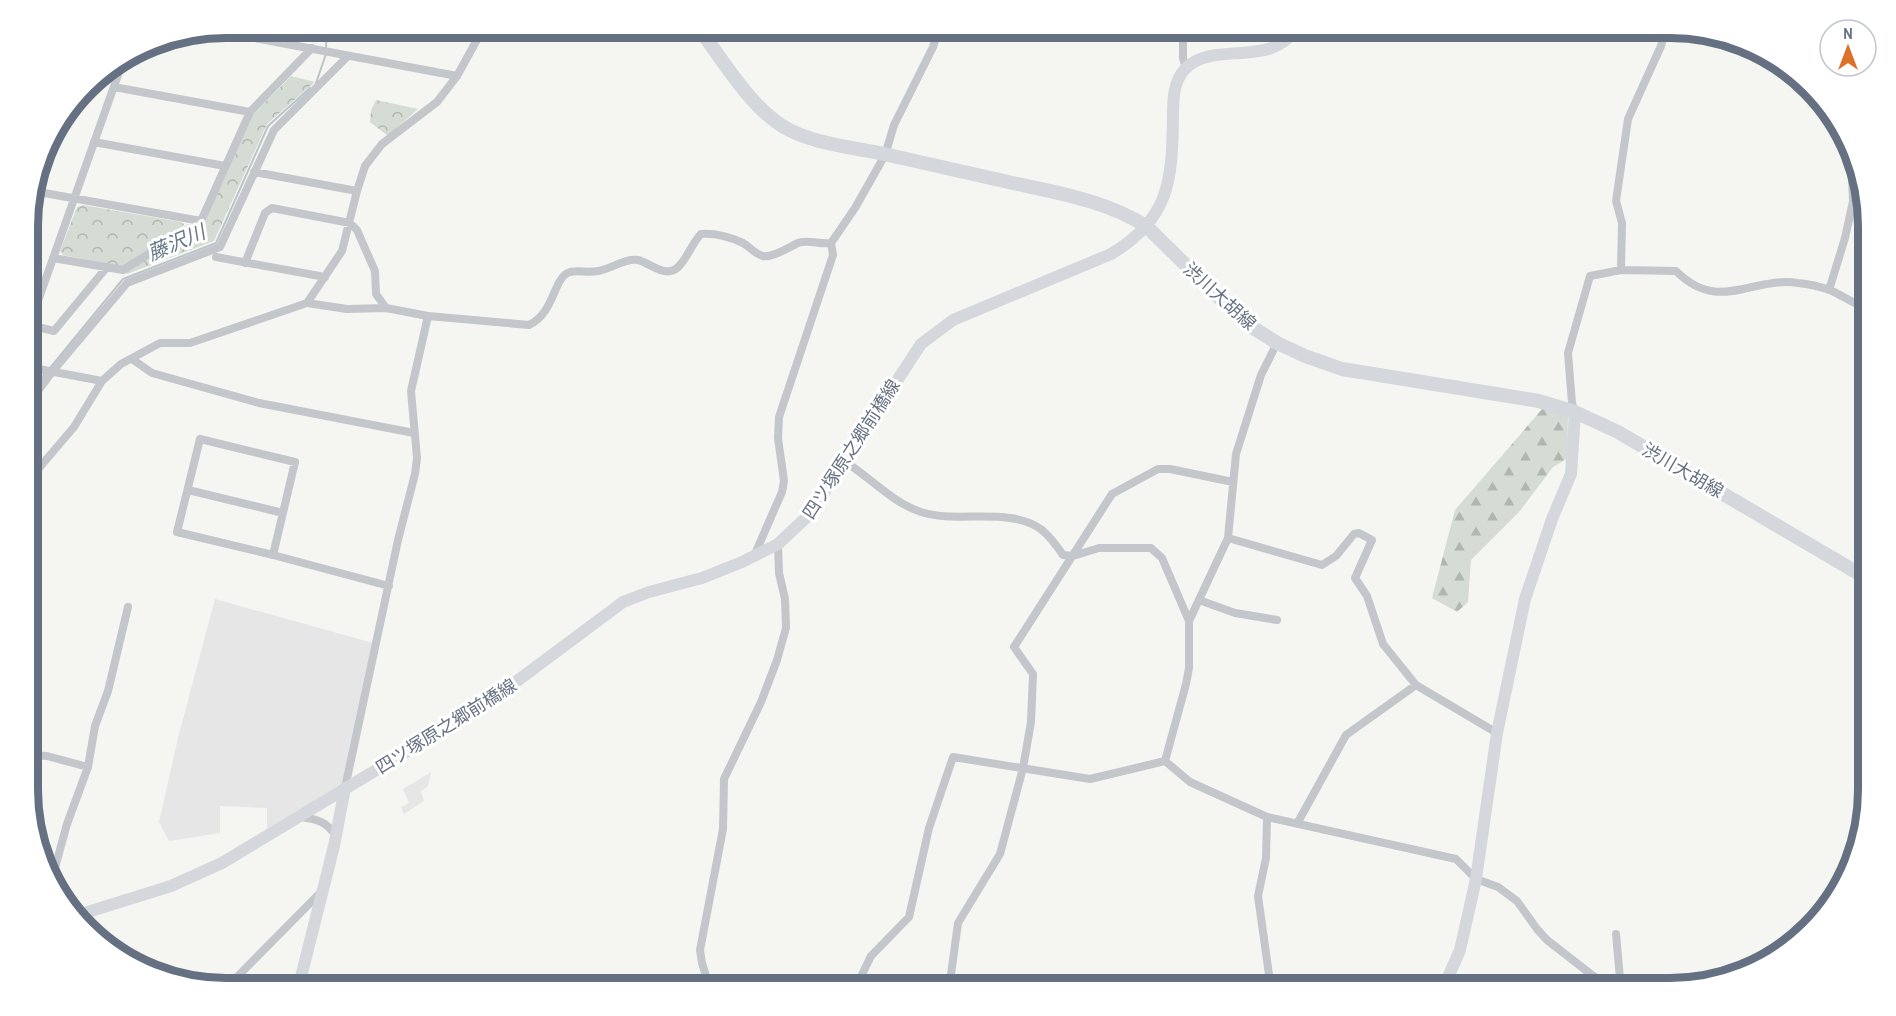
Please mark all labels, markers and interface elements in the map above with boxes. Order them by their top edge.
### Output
north arrow [1818,18,1878,78]
text: N [1843,22,1853,44]
water label: 藤沢川 [143,217,211,266]
street label: 渋川大胡線 [1178,257,1262,335]
street label: 四ツ塚原之郷前橋線 [796,374,906,524]
street label: 渋川大胡線 [1638,437,1728,503]
street label: 四ツ塚原之郷前橋線 [371,672,521,780]

